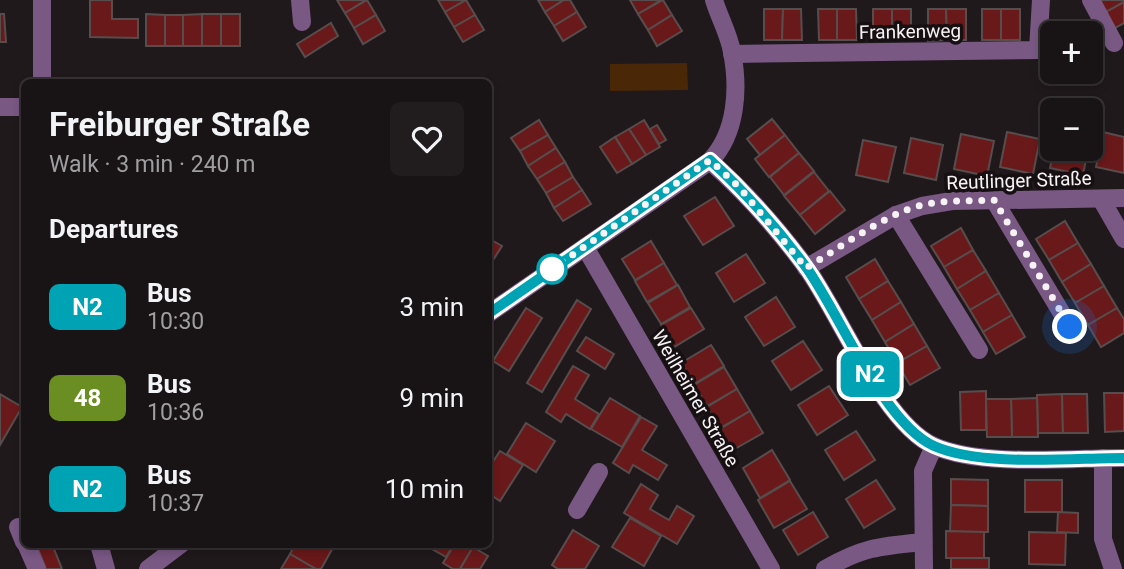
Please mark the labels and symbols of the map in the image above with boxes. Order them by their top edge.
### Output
street label: Frankenweg [859,19,961,44]
street label: Reutlinger Straße [946,166,1092,195]
unlabelled marker [537,254,567,284]
your location [1052,309,1087,344]
street label: Weilheimer Straße [647,326,744,471]
line badge: N2 [838,351,902,397]

